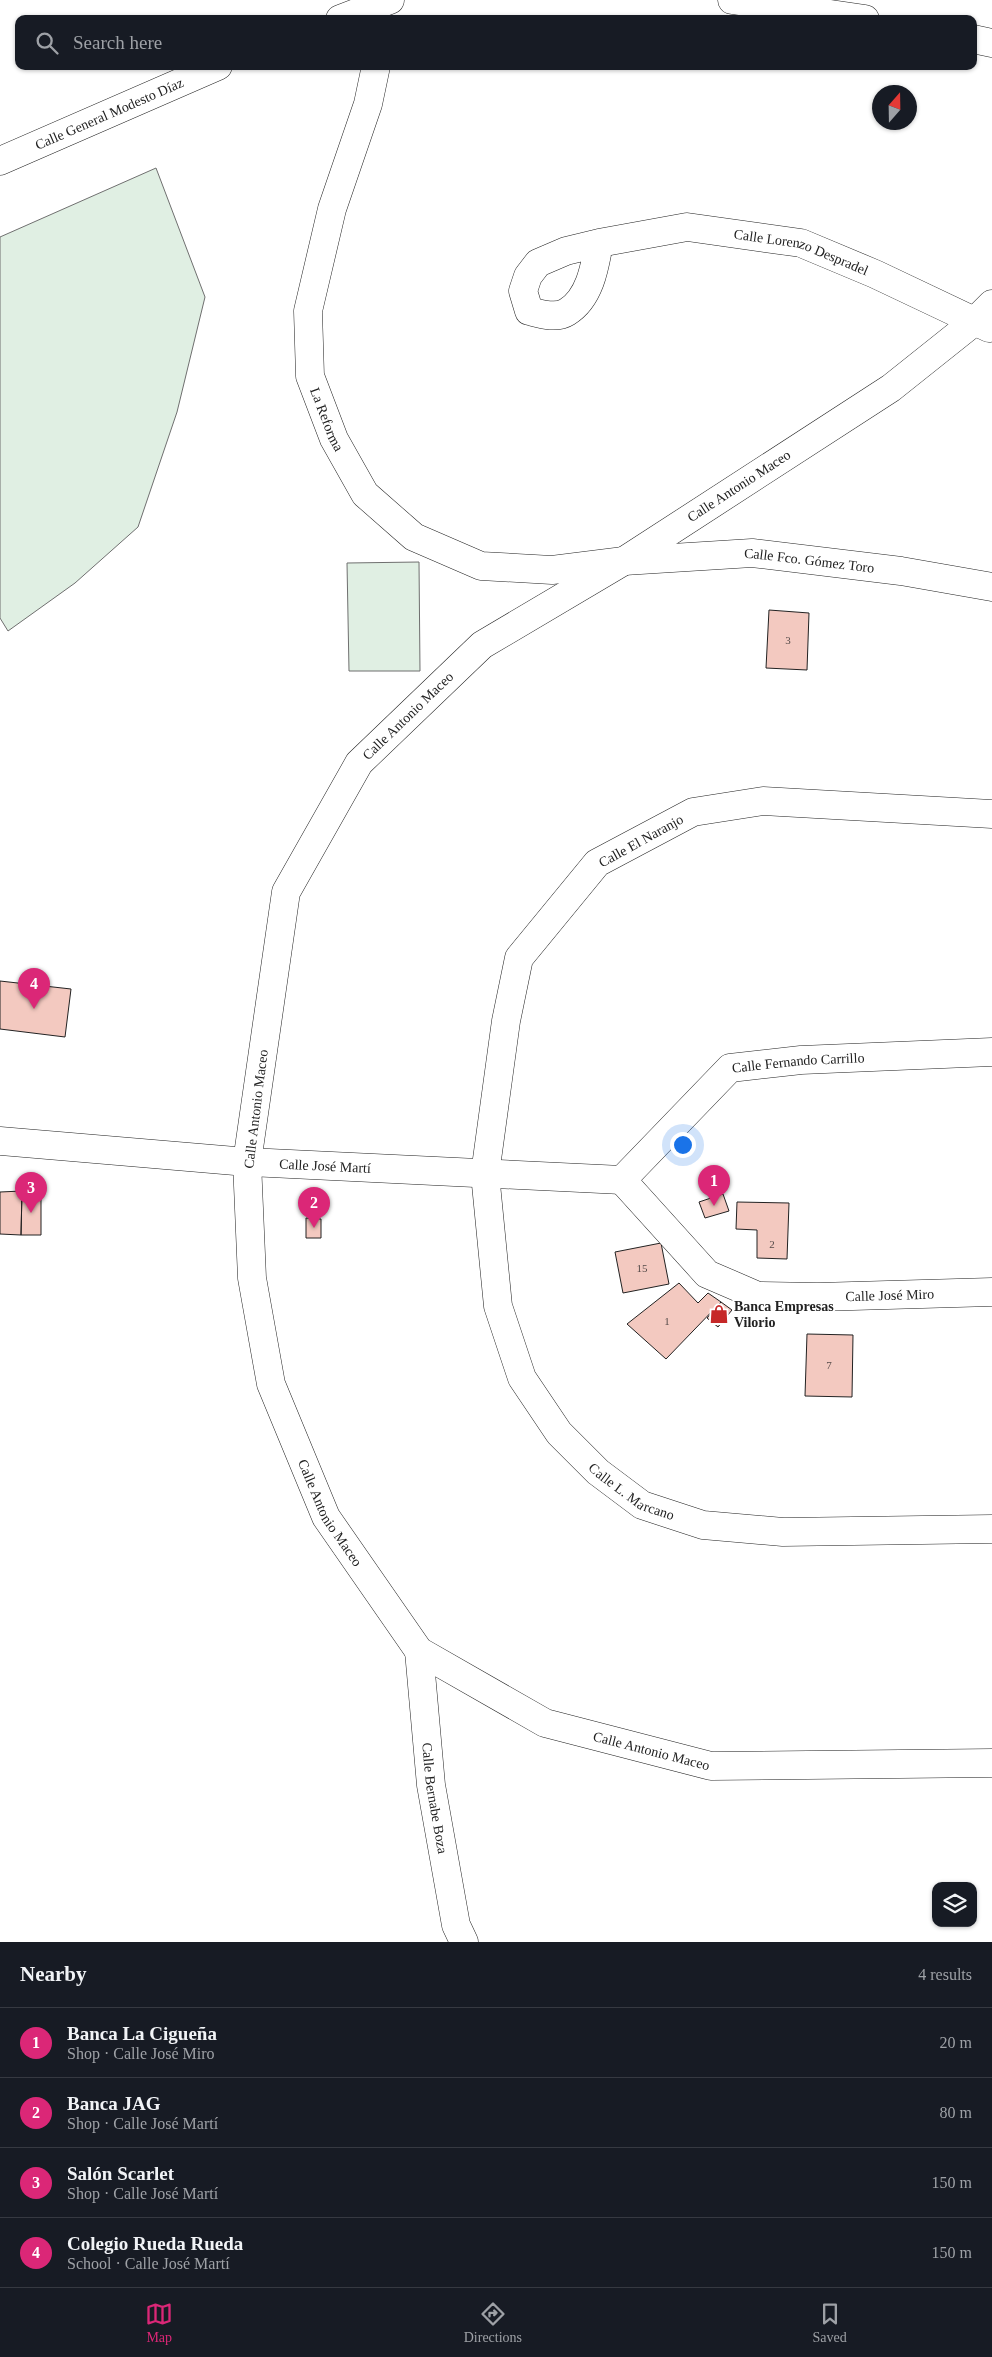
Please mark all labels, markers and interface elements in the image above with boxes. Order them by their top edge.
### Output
search box [15,15,977,70]
icon: search [33,29,61,57]
text: Search here [73,32,162,53]
street label: Calle General Modesto Díaz [33,75,185,152]
north arrow [872,85,917,130]
street label: Calle Lorenzo Despradel [733,226,871,278]
street label: La Reforma [308,385,347,454]
street label: Calle Antonio Maceo [685,447,793,525]
street label: Calle Fco. Gómez Toro [744,545,875,575]
house number: 3 [785,634,791,646]
street label: Calle Antonio Maceo [360,669,456,763]
street label: Calle El Naranjo [596,812,686,870]
pin: 4 [18,968,50,1009]
street label: Calle Antonio Maceo [241,1049,271,1169]
street label: Calle Fernando Carrillo [731,1050,865,1075]
your location [670,1132,696,1158]
street label: Calle José Martí [279,1156,371,1175]
pin: 1 [698,1165,730,1206]
pin: 3 [15,1172,47,1213]
pin: 2 [298,1187,330,1228]
house number: 2 [769,1238,775,1250]
house number: 15 [637,1262,648,1274]
street label: Calle José Miro [845,1286,934,1304]
place label: Banca Empresas Vilorio [734,1299,834,1330]
shop icon: Banca Empresas Vilorio [708,1303,730,1325]
house number: 1 [664,1315,670,1327]
house number: 7 [826,1359,832,1371]
street label: Calle Antonio Maceo [295,1457,365,1569]
street label: Calle L. Marcano [586,1460,676,1523]
street label: Calle Antonio Maceo [592,1728,711,1773]
street label: Calle Bernabe Boza [420,1742,451,1855]
map controls [932,1882,977,1927]
button: layers [932,1882,977,1927]
text: Nearby [20,1962,87,1986]
text: 4 results [918,1966,972,1983]
text: Banca La Cigueña [67,2023,217,2044]
text: 1 [32,2034,40,2051]
text: 20 m [940,2034,972,2051]
text: Shop · Calle José Miro [67,2045,215,2062]
text: Banca JAG [67,2093,160,2114]
text: 2 [32,2104,40,2121]
text: 80 m [940,2104,972,2121]
text: Shop · Calle José Martí [67,2115,218,2132]
text: Salón Scarlet [67,2163,174,2184]
text: 3 [32,2174,40,2191]
text: 150 m [932,2174,972,2191]
text: Shop · Calle José Martí [67,2185,218,2202]
text: Colegio Rueda Rueda [67,2233,243,2254]
text: 4 [32,2244,40,2261]
text: 150 m [932,2244,972,2261]
text: School · Calle José Martí [67,2255,230,2272]
tab: Map [145,2300,173,2346]
tab: Directions [464,2300,522,2346]
tab: Saved [813,2300,847,2346]

